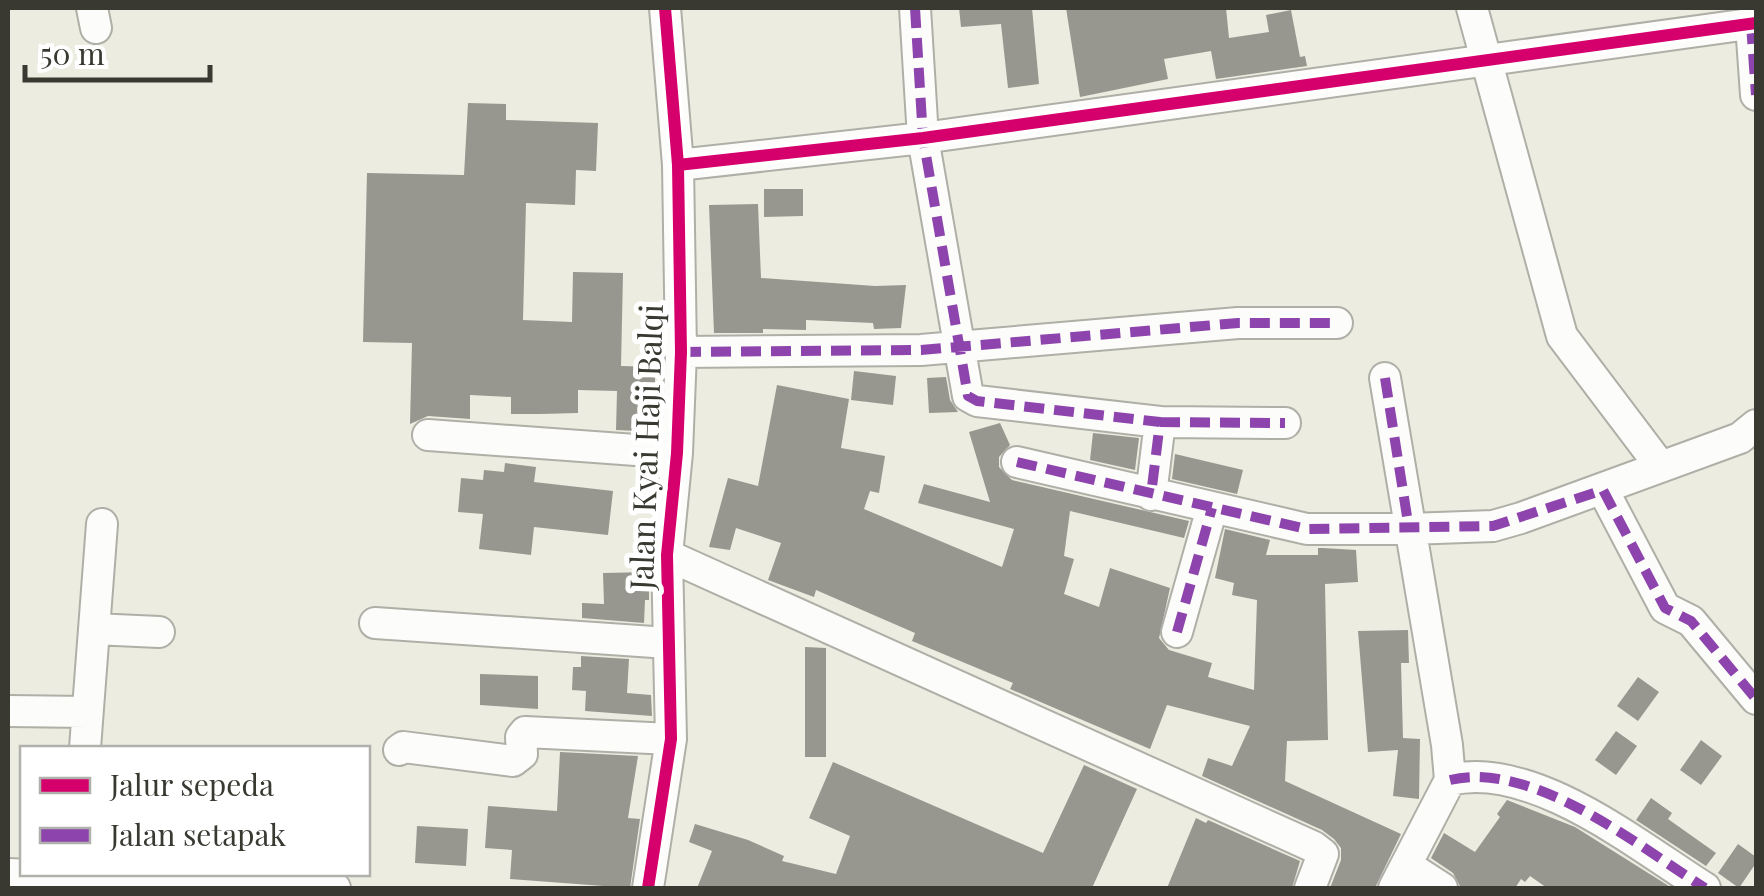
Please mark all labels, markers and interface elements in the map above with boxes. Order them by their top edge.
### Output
scale bar [25,20,210,82]
text: 50 m [40,33,105,73]
street label: Jalan Kyai Haji Balqi [618,303,671,592]
legend [20,746,370,876]
text: Jalur sepeda [109,764,274,804]
text: Jalan setapak [109,814,286,854]

